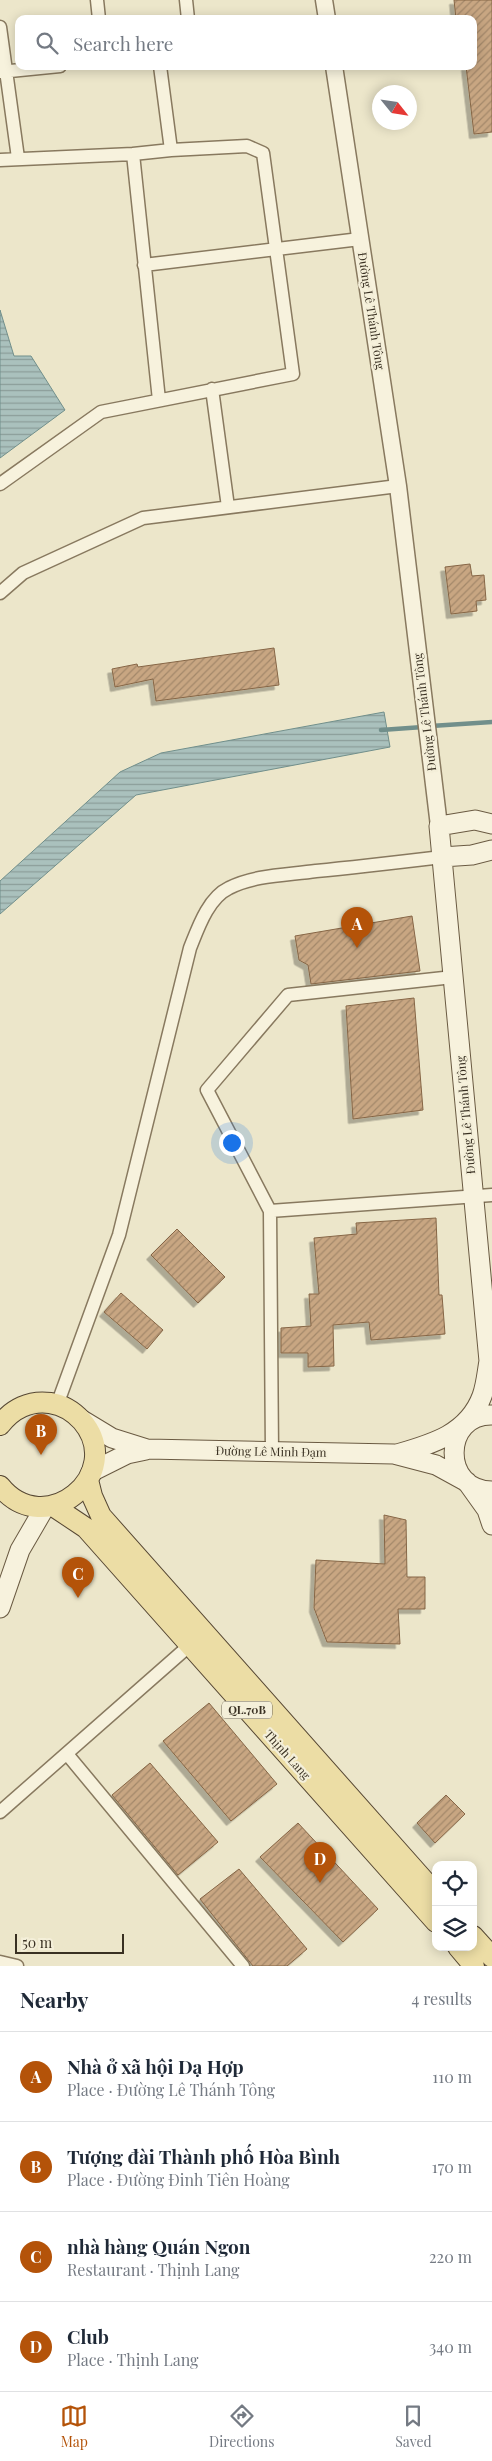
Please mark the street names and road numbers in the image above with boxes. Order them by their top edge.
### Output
street label: Đường Lê Thánh Tông [355,251,389,371]
street label: Đường Lê Thánh Tông [409,652,439,772]
street label: Đường Lê Thánh Tông [452,1055,478,1175]
street label: Đường Lê Minh Đạm [215,1442,327,1460]
road number: QL.70B [222,1702,272,1718]
street label: Thịnh Lang [261,1726,315,1783]

